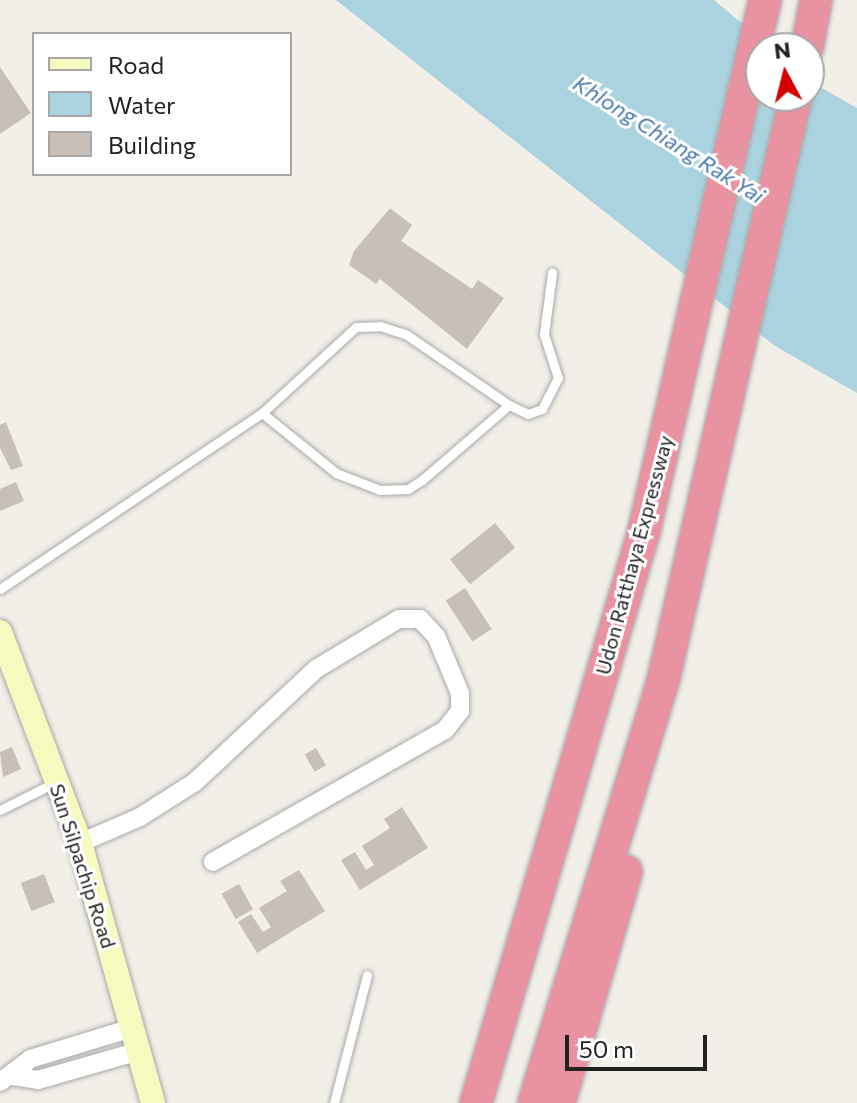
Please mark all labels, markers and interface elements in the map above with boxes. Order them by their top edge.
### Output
legend [32,32,292,176]
north arrow [745,32,825,112]
text: N [772,35,792,64]
text: Road [108,50,164,79]
water label: Khlong Chiang Rak Yai [569,70,769,208]
text: Water [108,90,176,119]
text: Building [108,130,196,159]
street label: Udon Ratthaya Expressway [590,433,678,677]
street label: Sun Silpachip Road [45,781,121,951]
scale bar [569,1019,711,1069]
text: 50 m [579,1034,634,1063]

